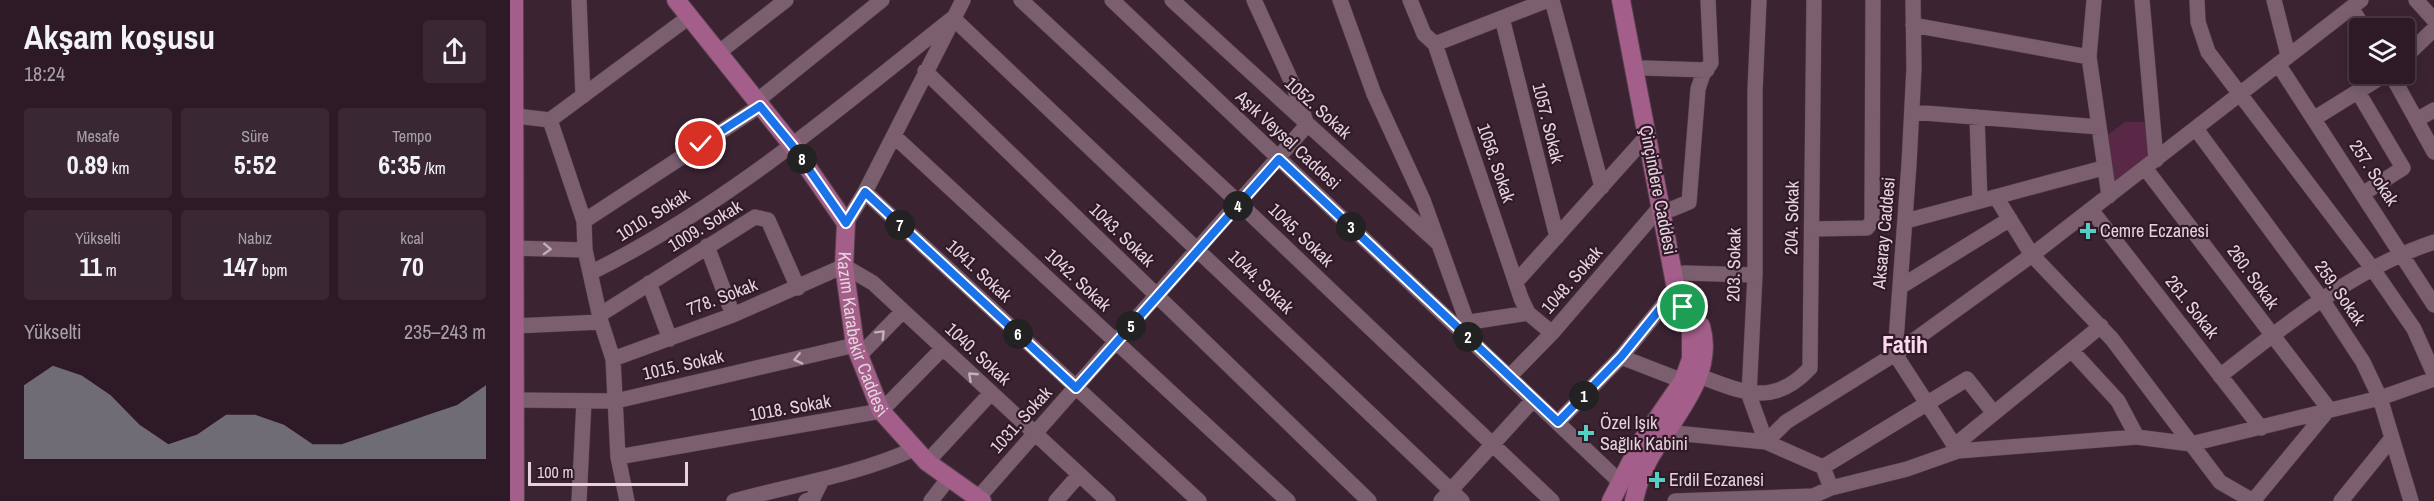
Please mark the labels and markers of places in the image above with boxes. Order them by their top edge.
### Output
pin [675,118,726,169]
pin: 8 [787,144,817,174]
pin: 4 [1223,191,1253,221]
pin: 7 [885,210,915,240]
pin: 3 [1336,212,1366,242]
place label: Cemre Eczanesi [2100,218,2209,243]
marker: Cemre Eczanesi [2081,224,2095,238]
pin [1657,281,1708,332]
pin: 5 [1116,311,1146,341]
pin: 6 [1003,319,1033,349]
pin: 2 [1453,322,1483,352]
pin: 1 [1569,381,1599,411]
place label: Özel Işık Sağlık Kabini [1600,410,1688,456]
marker: Özel Işık Sağlık Kabini [1577,424,1595,442]
place label: Erdil Eczanesi [1669,467,1764,492]
marker: Erdil Eczanesi [1650,473,1664,487]

